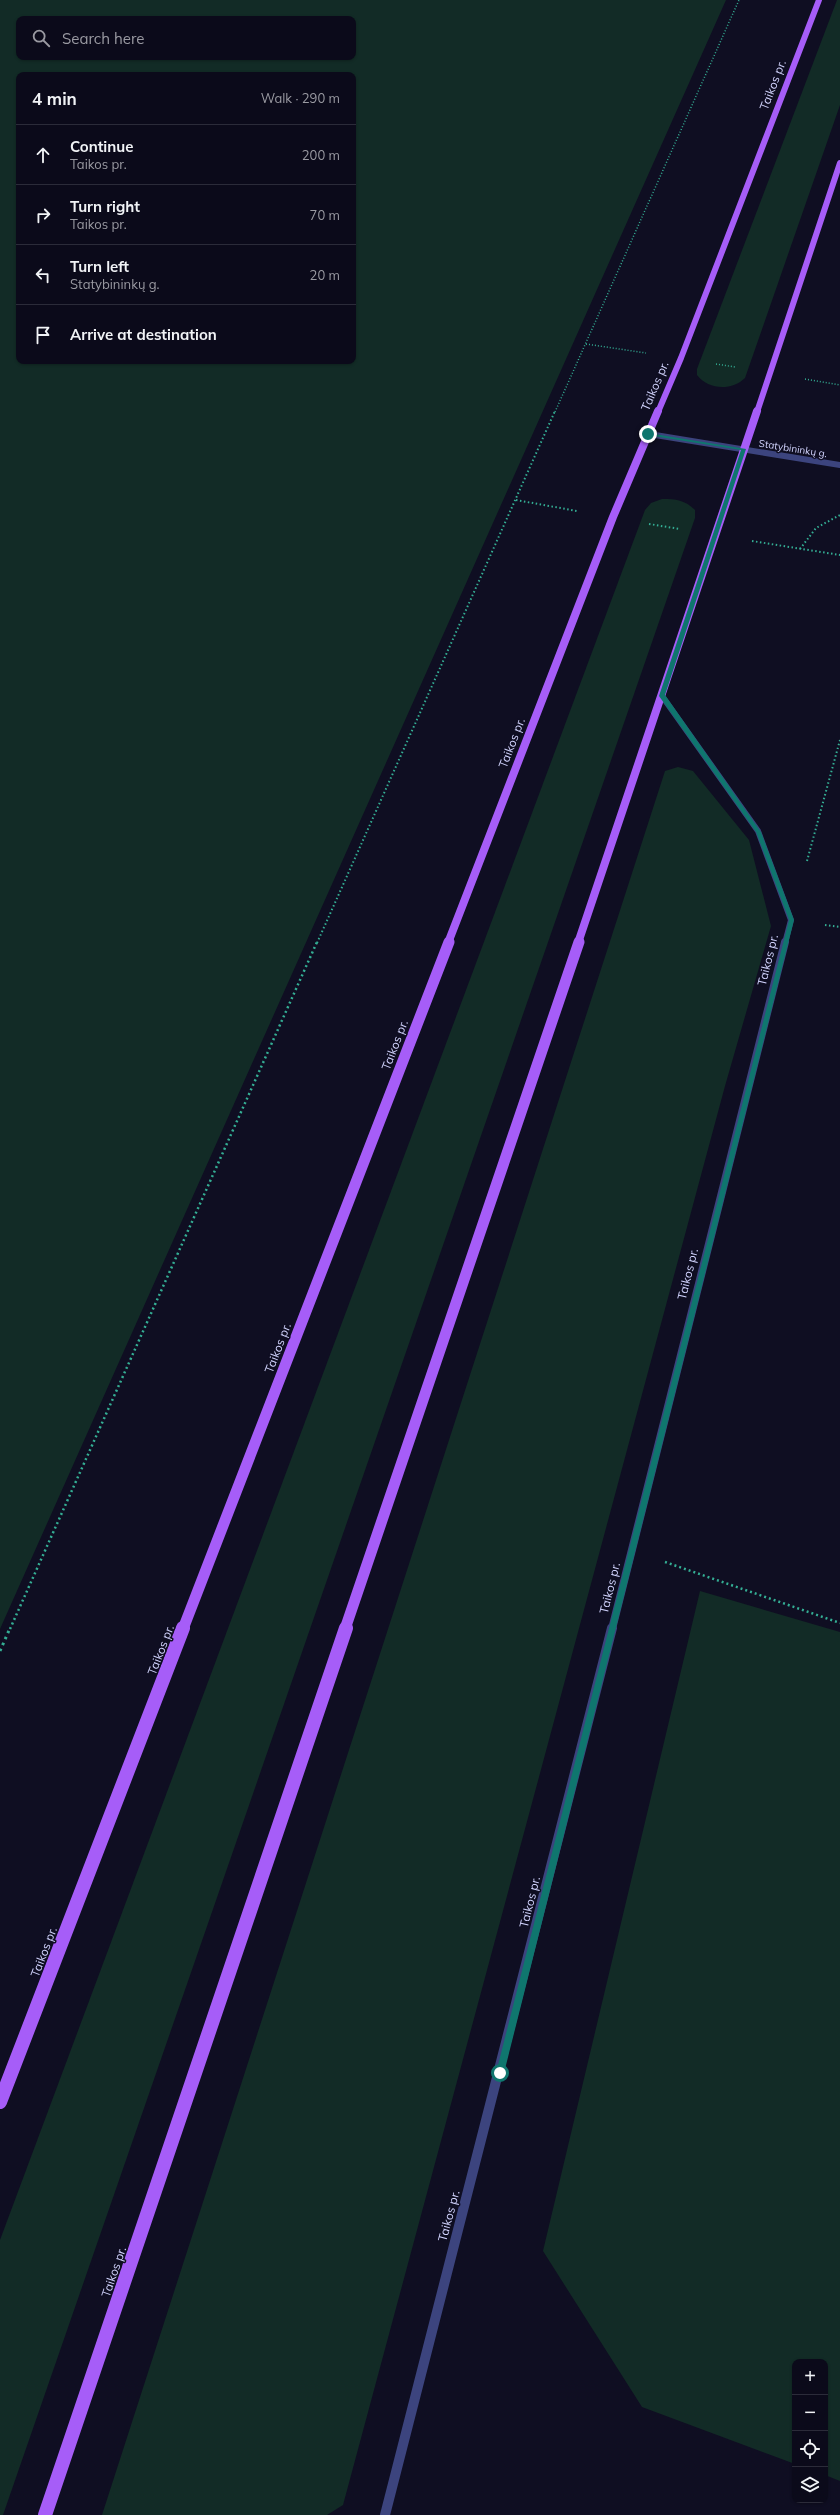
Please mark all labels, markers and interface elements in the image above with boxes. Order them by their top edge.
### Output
search box [16,16,356,60]
icon: search [30,27,52,49]
text: Search here [62,29,144,48]
street label: Taikos pr. [756,58,789,112]
text: 4 min [32,88,77,109]
text: Walk · 290 m [261,90,340,106]
text: Continue [70,137,133,156]
icon: ahead [32,144,54,166]
text: 200 m [302,147,340,163]
text: Taikos pr. [70,156,127,172]
text: Turn right [70,197,140,216]
icon: right [32,204,54,226]
text: 70 m [310,207,340,223]
text: Taikos pr. [70,216,127,232]
text: Turn left [70,257,129,276]
icon: left [32,264,54,286]
text: 20 m [310,267,340,283]
text: Statybininkų g. [70,276,160,292]
icon: arrive [32,324,54,346]
text: Arrive at destination [70,325,217,344]
street label: Taikos pr. [637,359,672,413]
route end [639,425,657,443]
street label: Statybininkų g. [758,437,828,460]
street label: Taikos pr. [495,716,528,770]
street label: Taikos pr. [754,933,781,987]
street label: Taikos pr. [378,1018,411,1072]
street label: Taikos pr. [674,1247,701,1301]
street label: Taikos pr. [261,1321,294,1375]
street label: Taikos pr. [596,1561,623,1615]
street label: Taikos pr. [144,1623,177,1677]
street label: Taikos pr. [516,1875,543,1929]
street label: Taikos pr. [27,1925,60,1979]
route start [491,2064,509,2082]
street label: Taikos pr. [434,2189,463,2243]
street label: Taikos pr. [98,2245,129,2299]
map controls [792,2359,828,2503]
button: + [792,2359,828,2395]
button: − [792,2395,828,2431]
button: locate [792,2431,828,2467]
button: layers [792,2467,828,2503]

